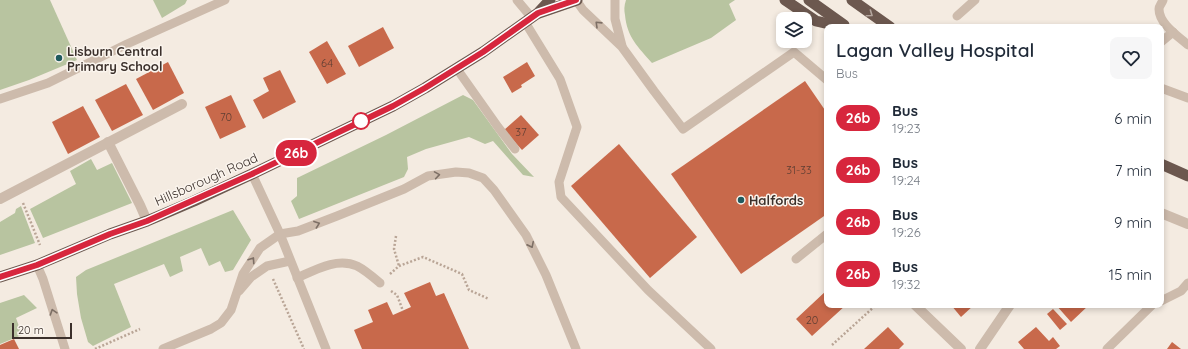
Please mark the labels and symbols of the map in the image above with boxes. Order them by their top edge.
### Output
one-way arrow [866,9,873,16]
one-way arrow [595,22,603,29]
place label: Lisburn Central Primary School [67,43,163,74]
marker: Lisburn Central Primary School [54,53,64,63]
house number: 64 [321,56,333,70]
house number: 70 [220,110,232,124]
unlabelled marker [352,112,370,130]
house number: 37 [515,125,527,139]
line badge: 26b [273,140,319,166]
street label: Hillsborough Road [152,149,260,209]
house number: 31-33 [786,163,812,177]
one-way arrow [434,171,440,180]
place label: Halfords [749,192,803,208]
marker: Halfords [736,195,746,205]
one-way arrow [313,220,320,228]
one-way arrow [527,241,534,248]
one-way arrow [247,257,254,264]
one-way arrow [49,309,58,316]
house number: 20 [806,313,818,327]
scale bar [12,321,72,340]

